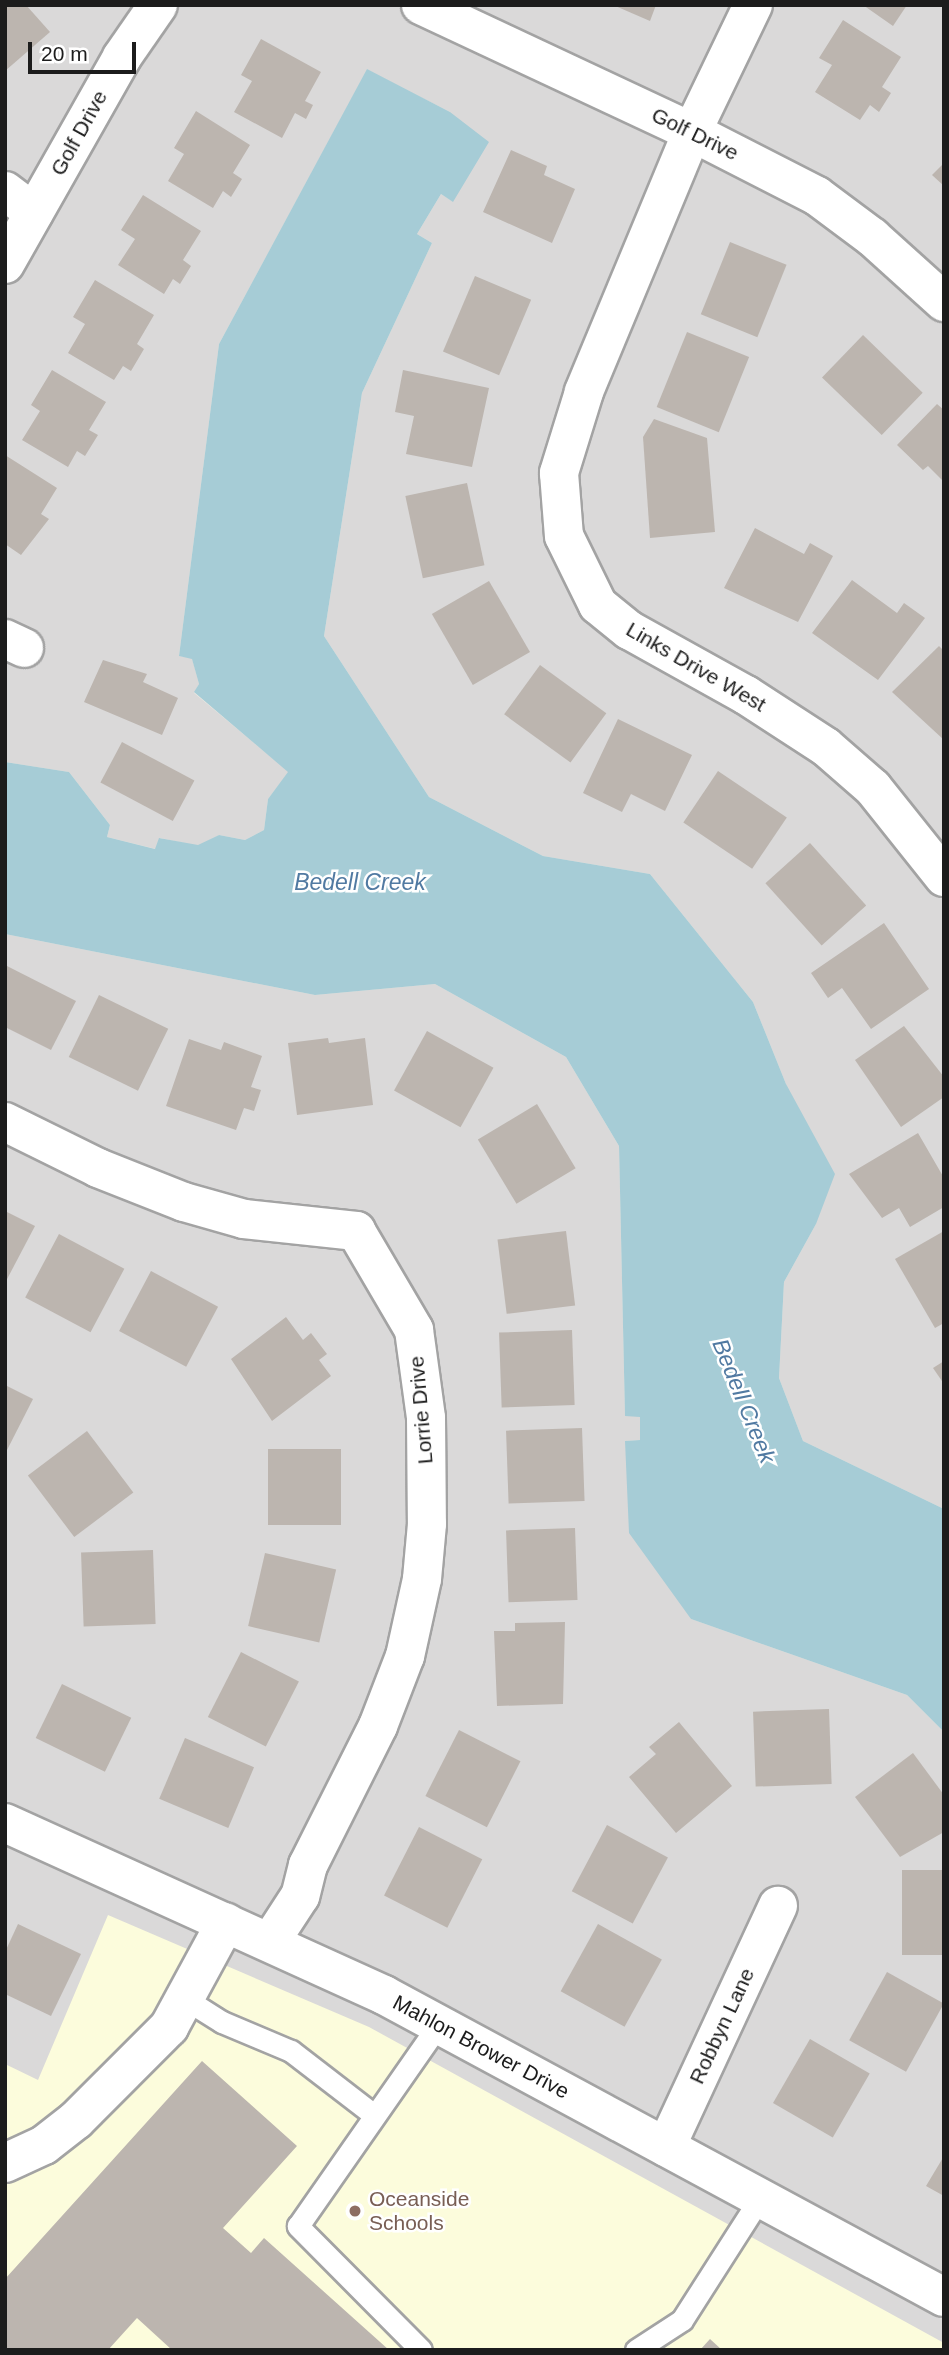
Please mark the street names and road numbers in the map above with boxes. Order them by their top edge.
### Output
street label: Golf Drive [45,86,113,180]
street label: Golf Drive [648,102,742,166]
street label: Links Drive West [622,617,770,717]
street label: Lorrie Drive [404,1355,438,1465]
street label: Robbyn Lane [684,1964,760,2088]
street label: Mahlon Brower Drive [389,1990,573,2104]

